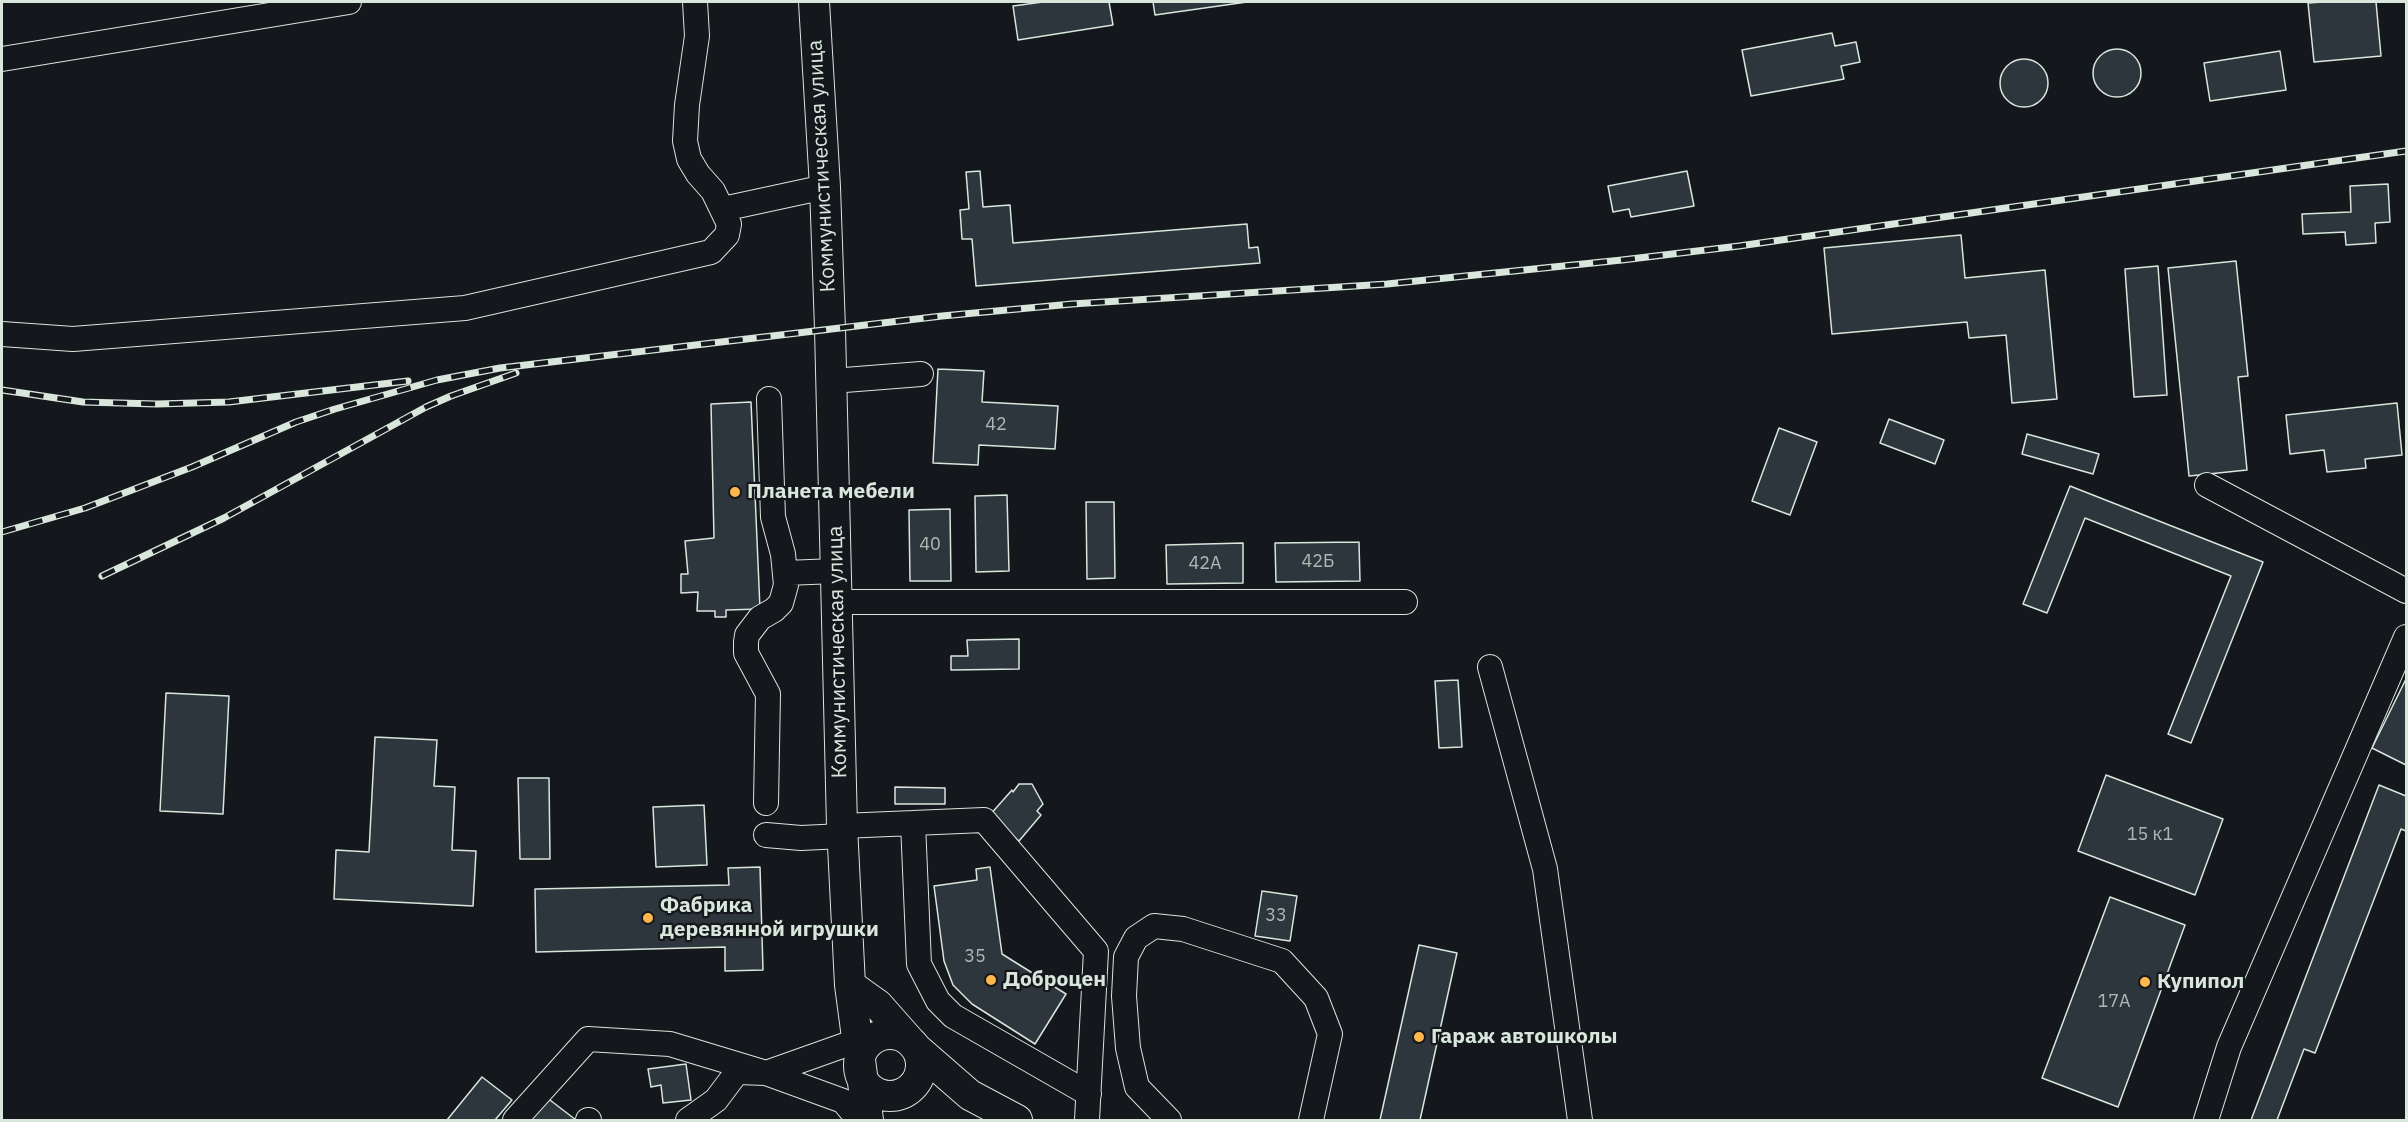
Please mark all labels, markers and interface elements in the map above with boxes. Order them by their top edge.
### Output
street label: Коммунистическая улица [803,39,841,293]
house number: 42 [985,414,1007,436]
place label: Планета мебели [747,479,915,505]
marker: Планета мебели [728,485,742,499]
street label: Коммунистическая улица [823,525,853,779]
house number: 40 [919,534,941,556]
house number: 42Б [1301,551,1335,573]
house number: 42А [1188,553,1222,575]
house number: 15 к1 [2127,824,2173,846]
place label: Фабрика деревянной игрушки [660,893,879,943]
house number: 33 [1265,905,1287,927]
marker: Фабрика деревянной игрушки [641,911,655,925]
house number: 35 [964,946,986,968]
place label: Доброцен [1003,967,1106,993]
place label: Купипол [2157,969,2244,995]
marker: Доброцен [984,973,998,987]
marker: Купипол [2138,975,2152,989]
house number: 17А [2097,991,2131,1013]
place label: Гараж автошколы [1431,1024,1618,1050]
marker: Гараж автошколы [1412,1030,1426,1044]

